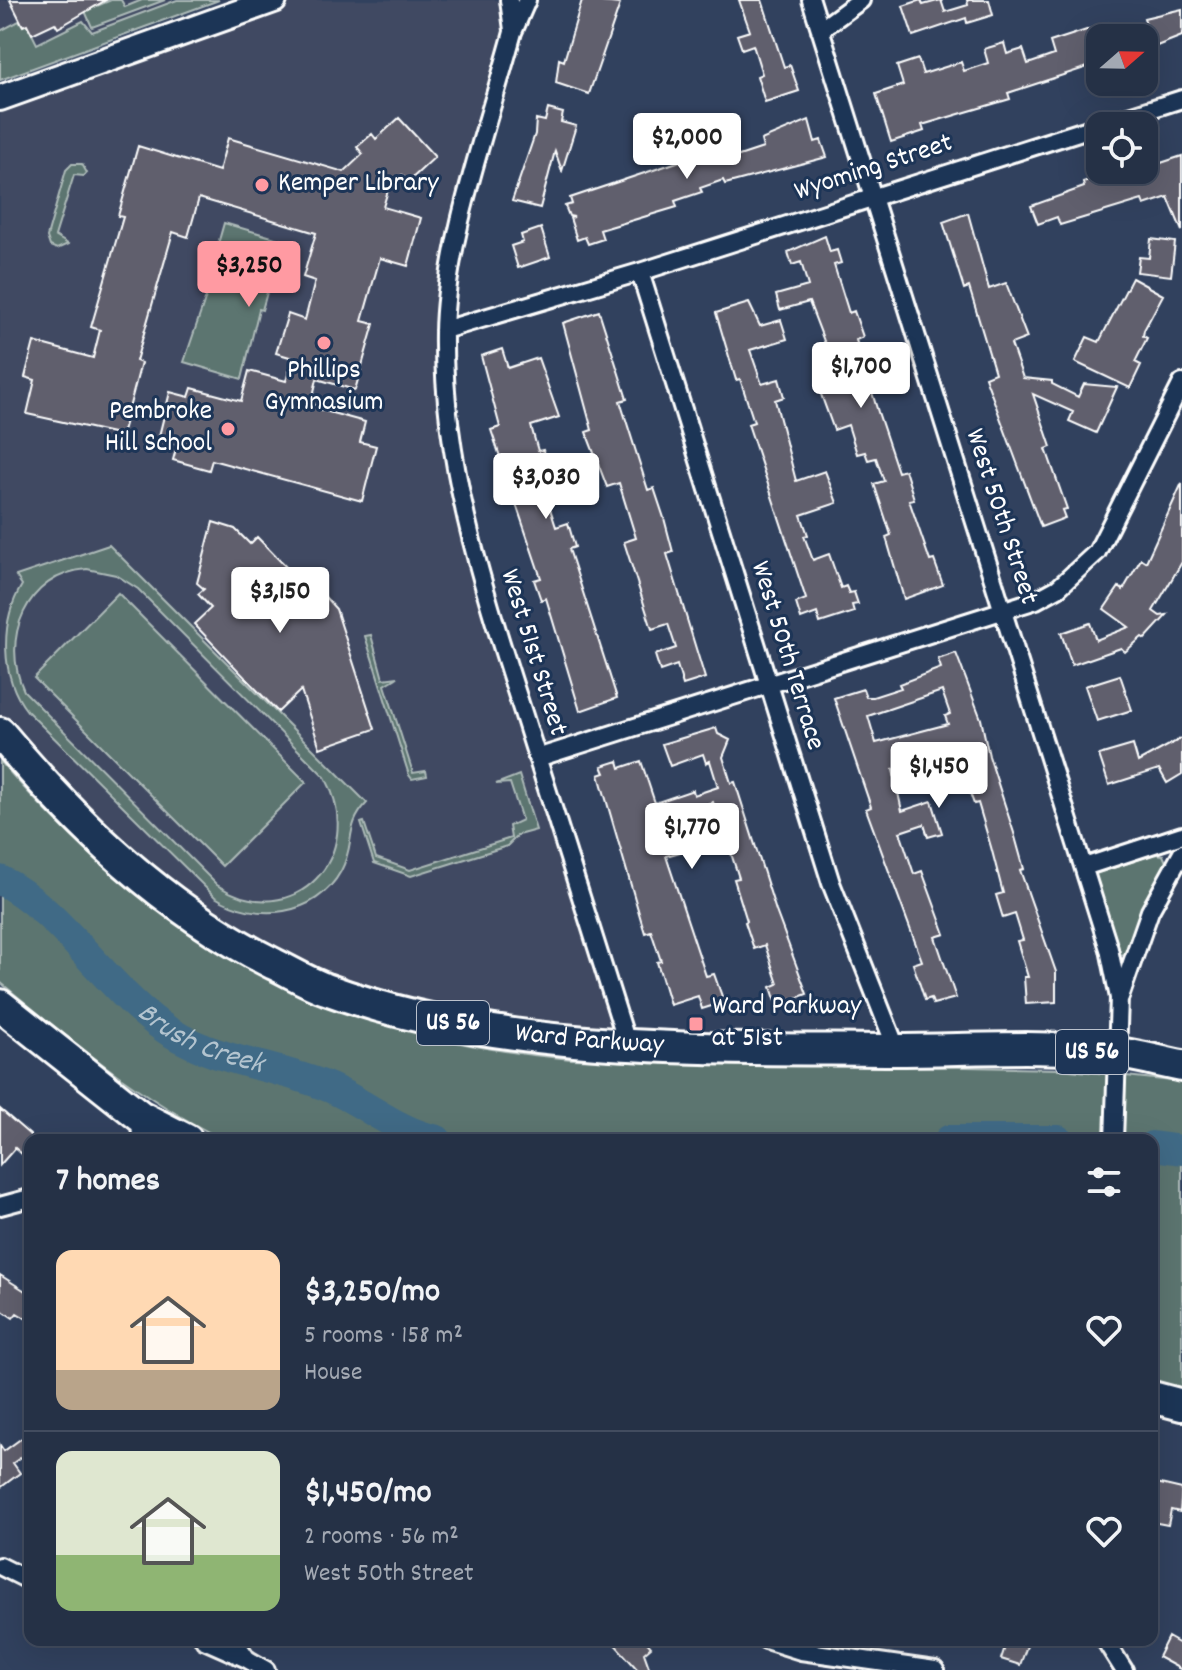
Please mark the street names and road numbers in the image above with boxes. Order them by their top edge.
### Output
street label: Wyoming Street [790,125,958,213]
street label: West 50th Street [953,424,1047,610]
street label: West 50th Terrace [738,557,834,755]
street label: West 51st Street [488,565,576,741]
road number: US 56 [417,1001,489,1045]
street label: Ward Parkway [512,1014,665,1067]
road number: US 56 [1056,1030,1128,1074]

